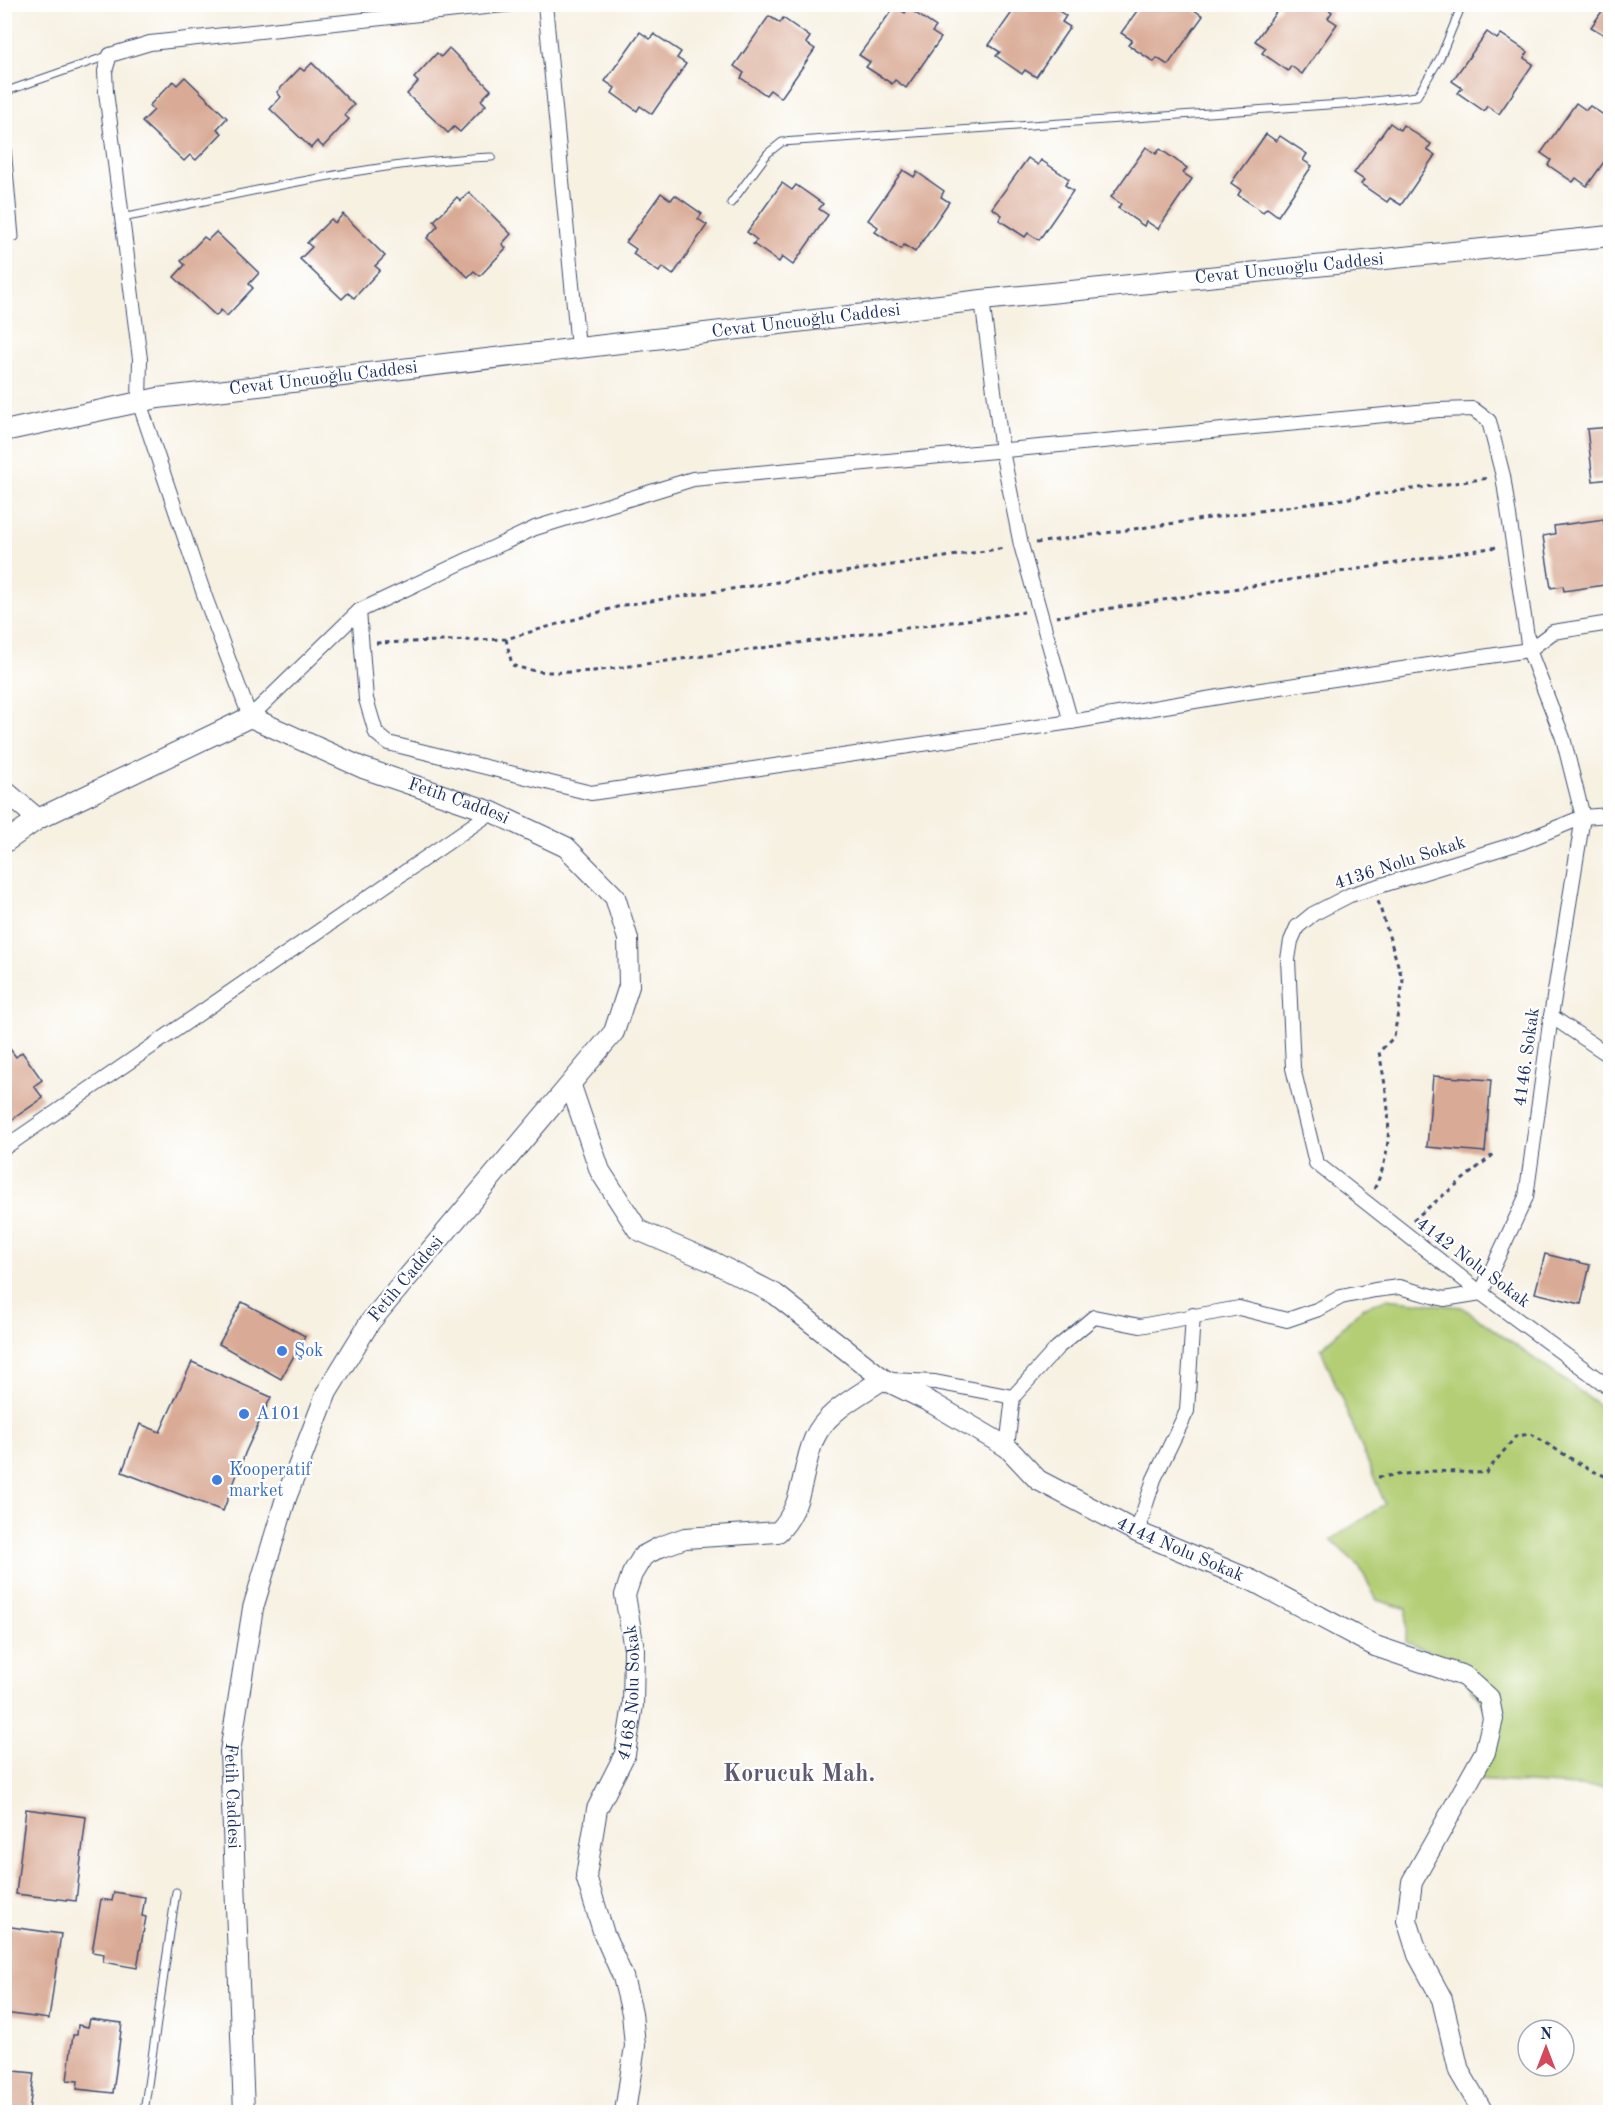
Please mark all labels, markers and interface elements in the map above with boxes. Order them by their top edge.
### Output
street label: Cevat Uncuoğlu Caddesi [1194,250,1385,287]
street label: Cevat Uncuoğlu Caddesi [711,301,901,341]
street label: Cevat Uncuoğlu Caddesi [228,358,419,398]
street label: Fetih Caddesi [406,775,512,828]
street label: 4136 Nolu Sokak [1332,833,1468,893]
street label: 4146. Sokak [1511,1006,1543,1108]
street label: 4142 Nolu Sokak [1413,1215,1533,1311]
street label: Fetih Caddesi [365,1233,447,1325]
place label: Şok [294,1342,323,1360]
marker: Şok [275,1344,289,1358]
place label: A101 [256,1405,301,1423]
marker: A101 [237,1407,251,1421]
place label: Kooperatif market [229,1461,312,1500]
marker: Kooperatif market [210,1473,224,1487]
street label: 4144 Nolu Sokak [1113,1514,1247,1585]
street label: 4168 Nolu Sokak [614,1623,643,1764]
street label: Fetih Caddesi [221,1742,243,1850]
district label: Korucuk Mah. [723,1763,875,1787]
north arrow [1516,2018,1576,2078]
text: N [1540,2027,1553,2043]

